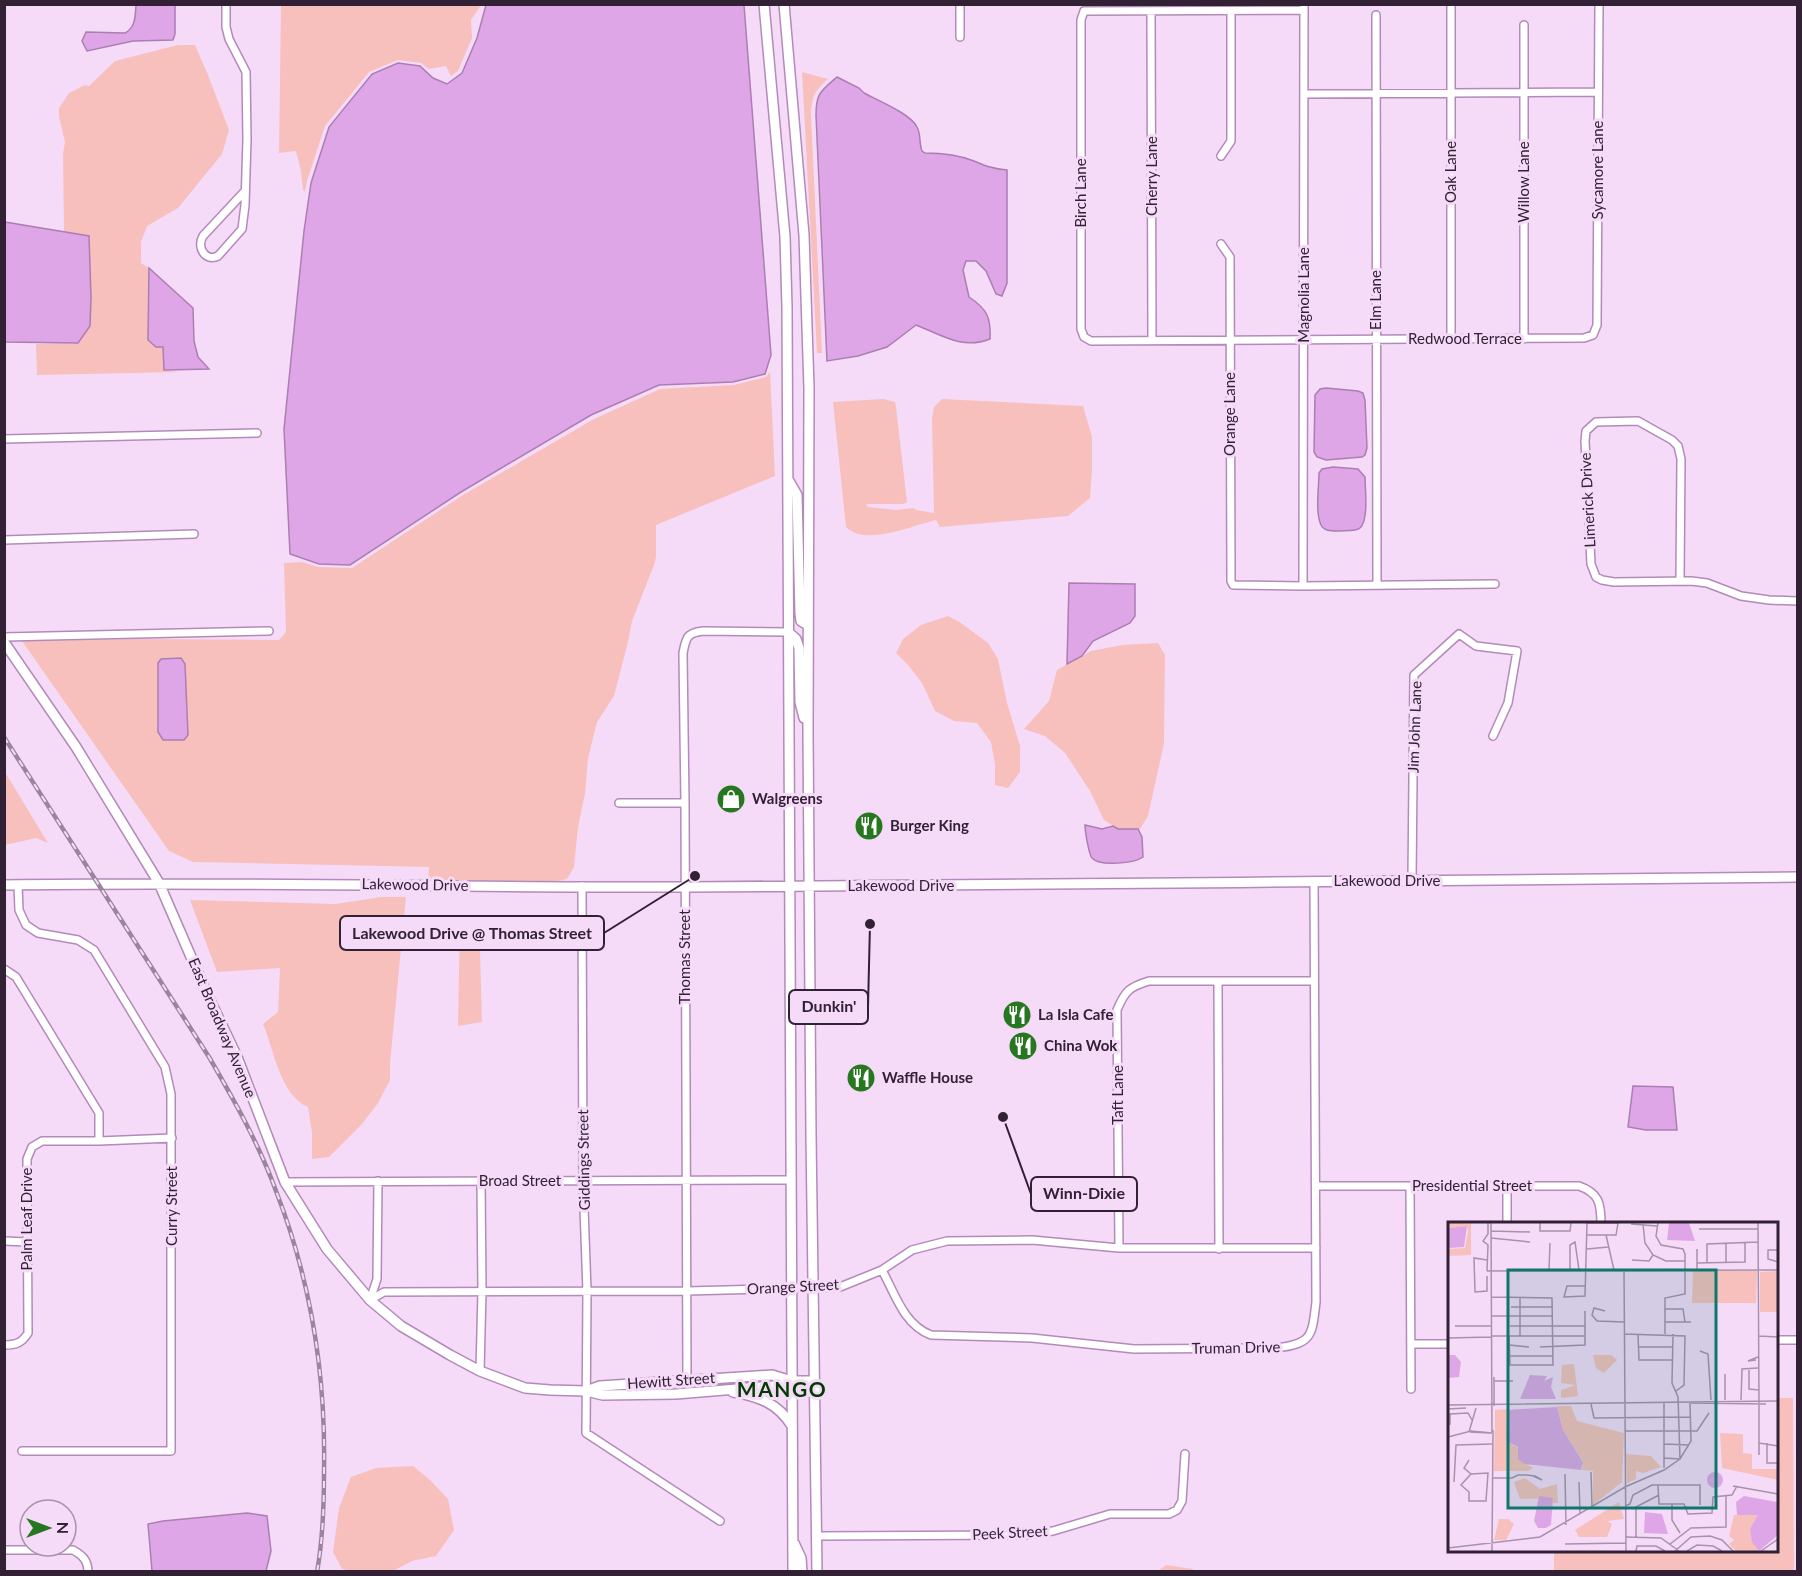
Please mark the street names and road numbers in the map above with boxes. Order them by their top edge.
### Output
street label: Sycamore Lane [1588,120,1606,220]
street label: Cherry Lane [1142,136,1160,216]
street label: Oak Lane [1441,141,1459,203]
street label: Willow Lane [1514,141,1532,223]
street label: Birch Lane [1071,158,1089,228]
street label: Magnolia Lane [1294,247,1312,343]
street label: Elm Lane [1366,270,1384,330]
street label: Redwood Terrace [1408,329,1522,347]
street label: Orange Lane [1220,372,1238,456]
street label: Limerick Drive [1576,452,1598,548]
street label: Jim John Lane [1403,681,1425,773]
street label: Lakewood Drive [1334,871,1441,889]
street label: Lakewood Drive [361,874,469,894]
street label: Lakewood Drive [848,876,955,894]
street label: Thomas Street [675,909,693,1005]
street label: East Broadway Avenue [185,955,261,1100]
street label: Taft Lane [1108,1065,1126,1125]
street label: Giddings Street [573,1109,593,1211]
street label: Curry Street [162,1165,180,1246]
street label: Palm Leaf Drive [17,1167,35,1270]
street label: Broad Street [479,1171,562,1189]
street label: Presidential Street [1412,1176,1533,1194]
street label: Orange Street [747,1275,840,1297]
street label: Truman Drive [1191,1337,1281,1357]
street label: Hewitt Street [626,1368,716,1392]
street label: Peek Street [972,1521,1049,1543]

